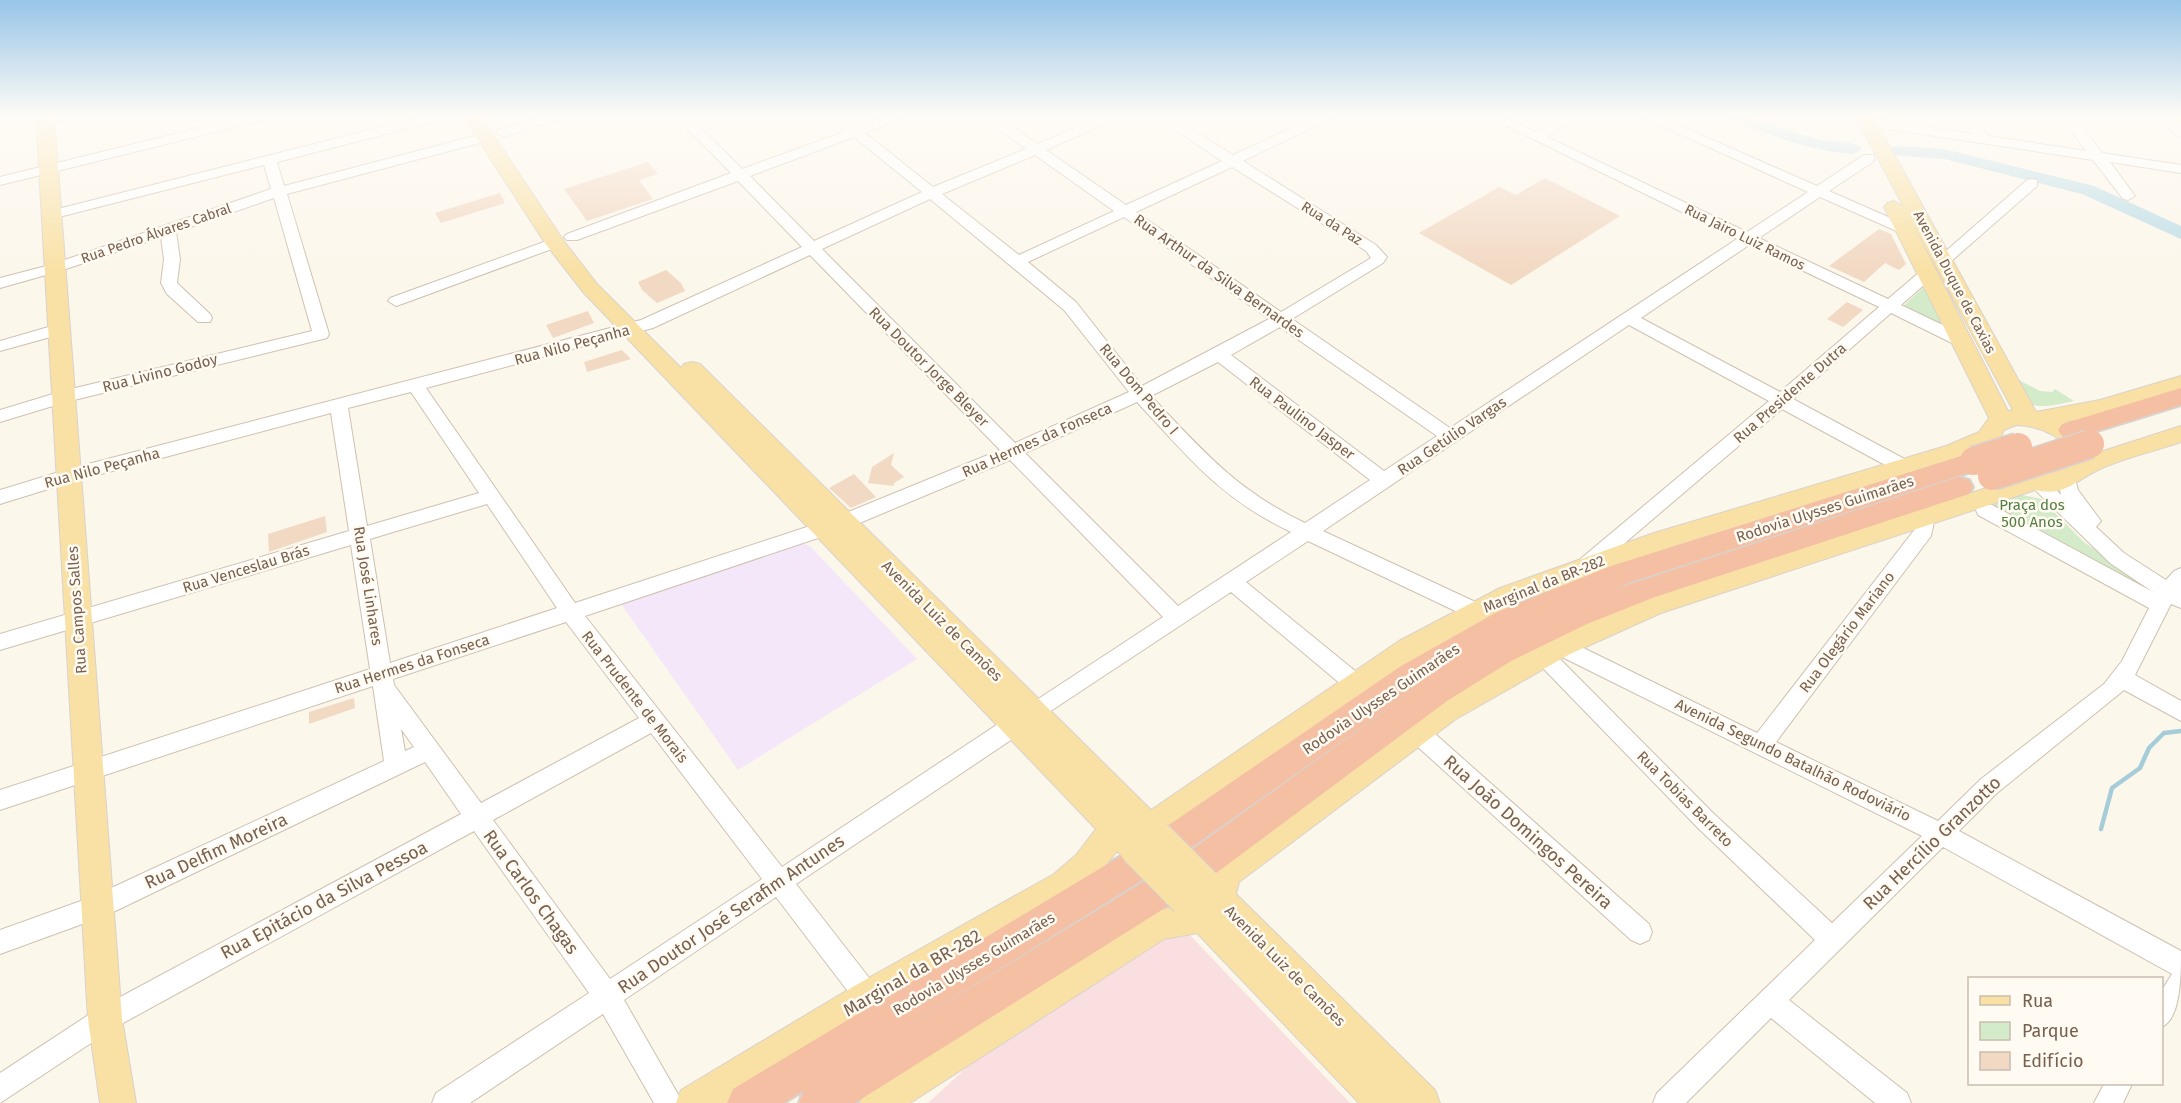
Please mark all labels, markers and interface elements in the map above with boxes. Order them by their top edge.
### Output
street label: Rua da Paz [1298,198,1365,249]
street label: Rua Pedro Álvares Cabral [78,199,234,267]
street label: Rua Jairo Luiz Ramos [1682,201,1808,274]
street label: Avenida Duque de Caxias [1910,208,2000,357]
street label: Rua Arthur da Silva Bernardes [1130,210,1308,342]
street label: Rua Doutor Jorge Bleyer [865,303,993,431]
street label: Rua Nilo Peçanha [512,321,632,369]
street label: Rua Presidente Dutra [1730,339,1850,447]
street label: Rua Dom Pedro I [1096,340,1182,438]
street label: Rua Livino Godoy [101,350,220,396]
street label: Rua Paulino Jasper [1246,372,1358,464]
street label: Rua Getúlio Vargas [1394,393,1510,479]
street label: Rua Hermes da Fonseca [959,399,1115,481]
street label: Rua Nilo Peçanha [42,444,162,492]
street label: Rodovia Ulysses Guimarães [1734,472,1916,546]
park label: Praça dos 500 Anos [1999,496,2065,531]
street label: Rua José Linhares [350,525,386,647]
street label: Rua Venceslau Brás [180,541,312,597]
street label: Rua Campos Salles [64,546,90,674]
street label: Marginal da BR-282 [1481,551,1607,617]
street label: Avenida Luiz de Camões [878,557,1006,685]
street label: Rua Olegário Mariano [1796,568,1898,696]
street label: Rua Prudente de Morais [578,627,692,767]
street label: Rua Hermes da Fonseca [332,630,492,698]
street label: Rodovia Ulysses Guimarães [1299,640,1463,758]
street label: Avenida Segundo Batalhão Rodoviário [1672,695,1914,825]
street label: Rua Tobias Barreto [1633,747,1737,851]
street label: Rua João Domingos Pereira [1439,750,1617,914]
street label: Rua Hercílio Granzotto [1858,771,2006,915]
street label: Rua Delfim Moreira [141,808,291,894]
street label: Rua Carlos Chagas [478,825,584,959]
street label: Rua Doutor José Serafim Antunes [613,830,849,998]
street label: Rua Epitácio da Silva Pessoa [217,836,431,964]
street label: Avenida Luiz de Camões [1221,902,1349,1030]
street label: Rodovia Ulysses Guimarães [890,909,1058,1019]
street label: Marginal da BR-282 [839,925,985,1021]
legend [1968,977,2163,1085]
text: Rua [2022,990,2053,1012]
text: Parque [2022,1020,2079,1042]
text: Edifício [2022,1050,2084,1072]

